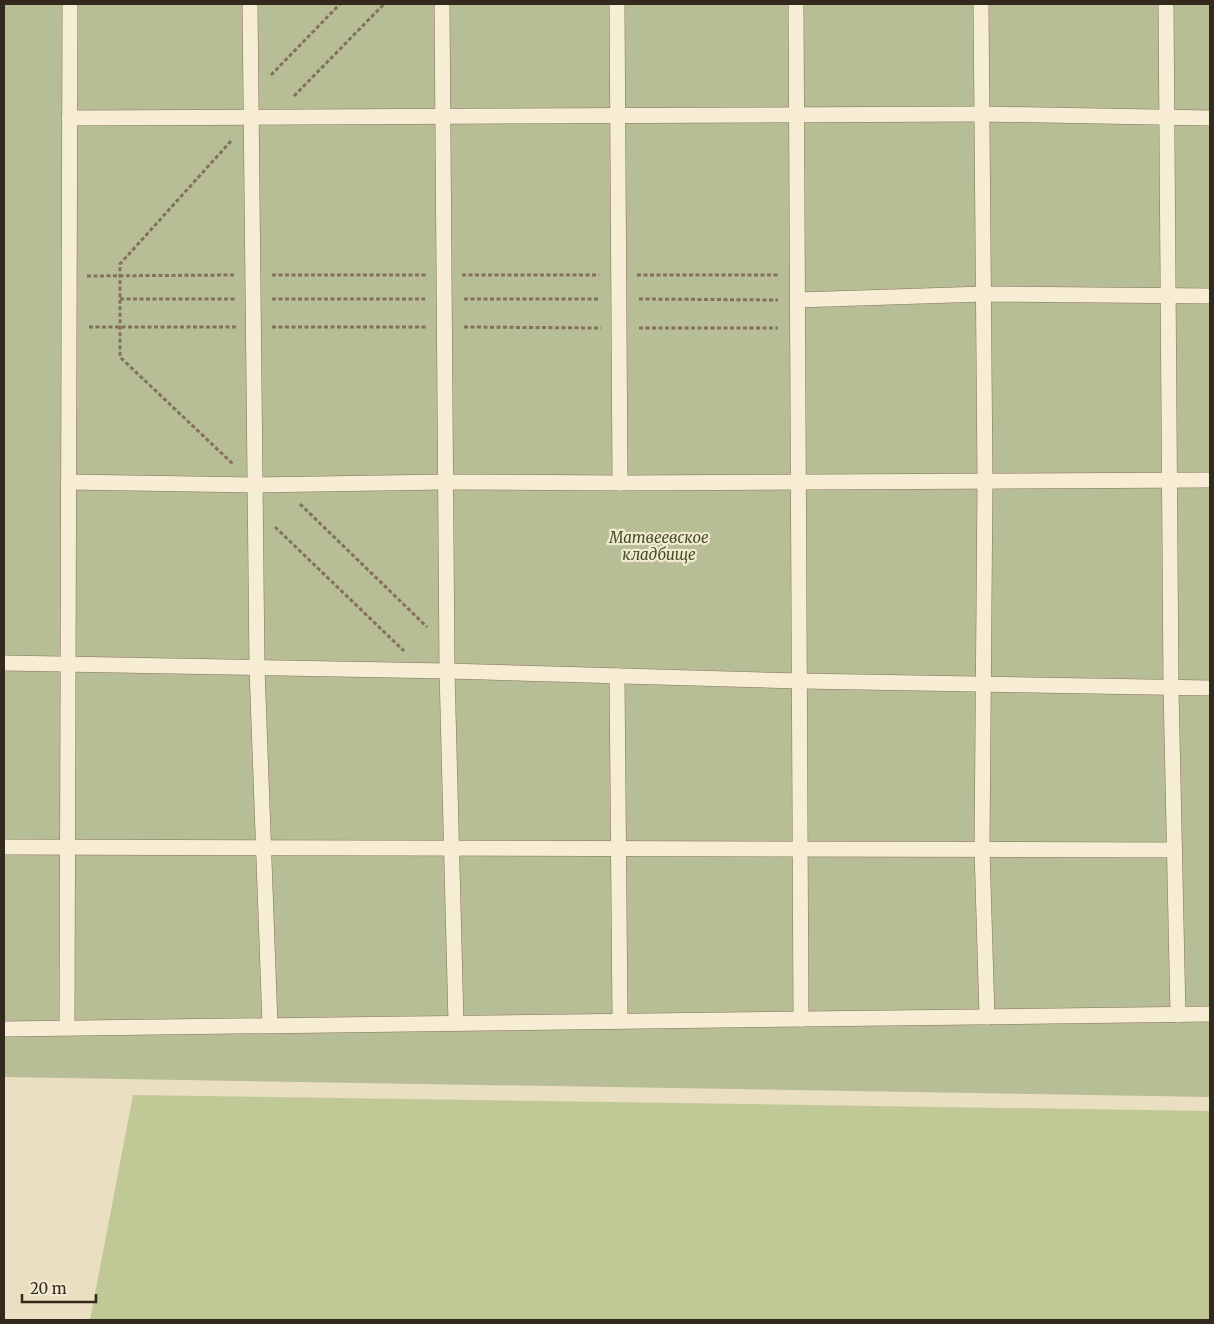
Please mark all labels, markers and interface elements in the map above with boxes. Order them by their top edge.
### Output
park label: Матвеевское кладбище [608,528,709,564]
scale bar [22,1272,96,1304]
text: 20 m [30,1279,67,1298]

